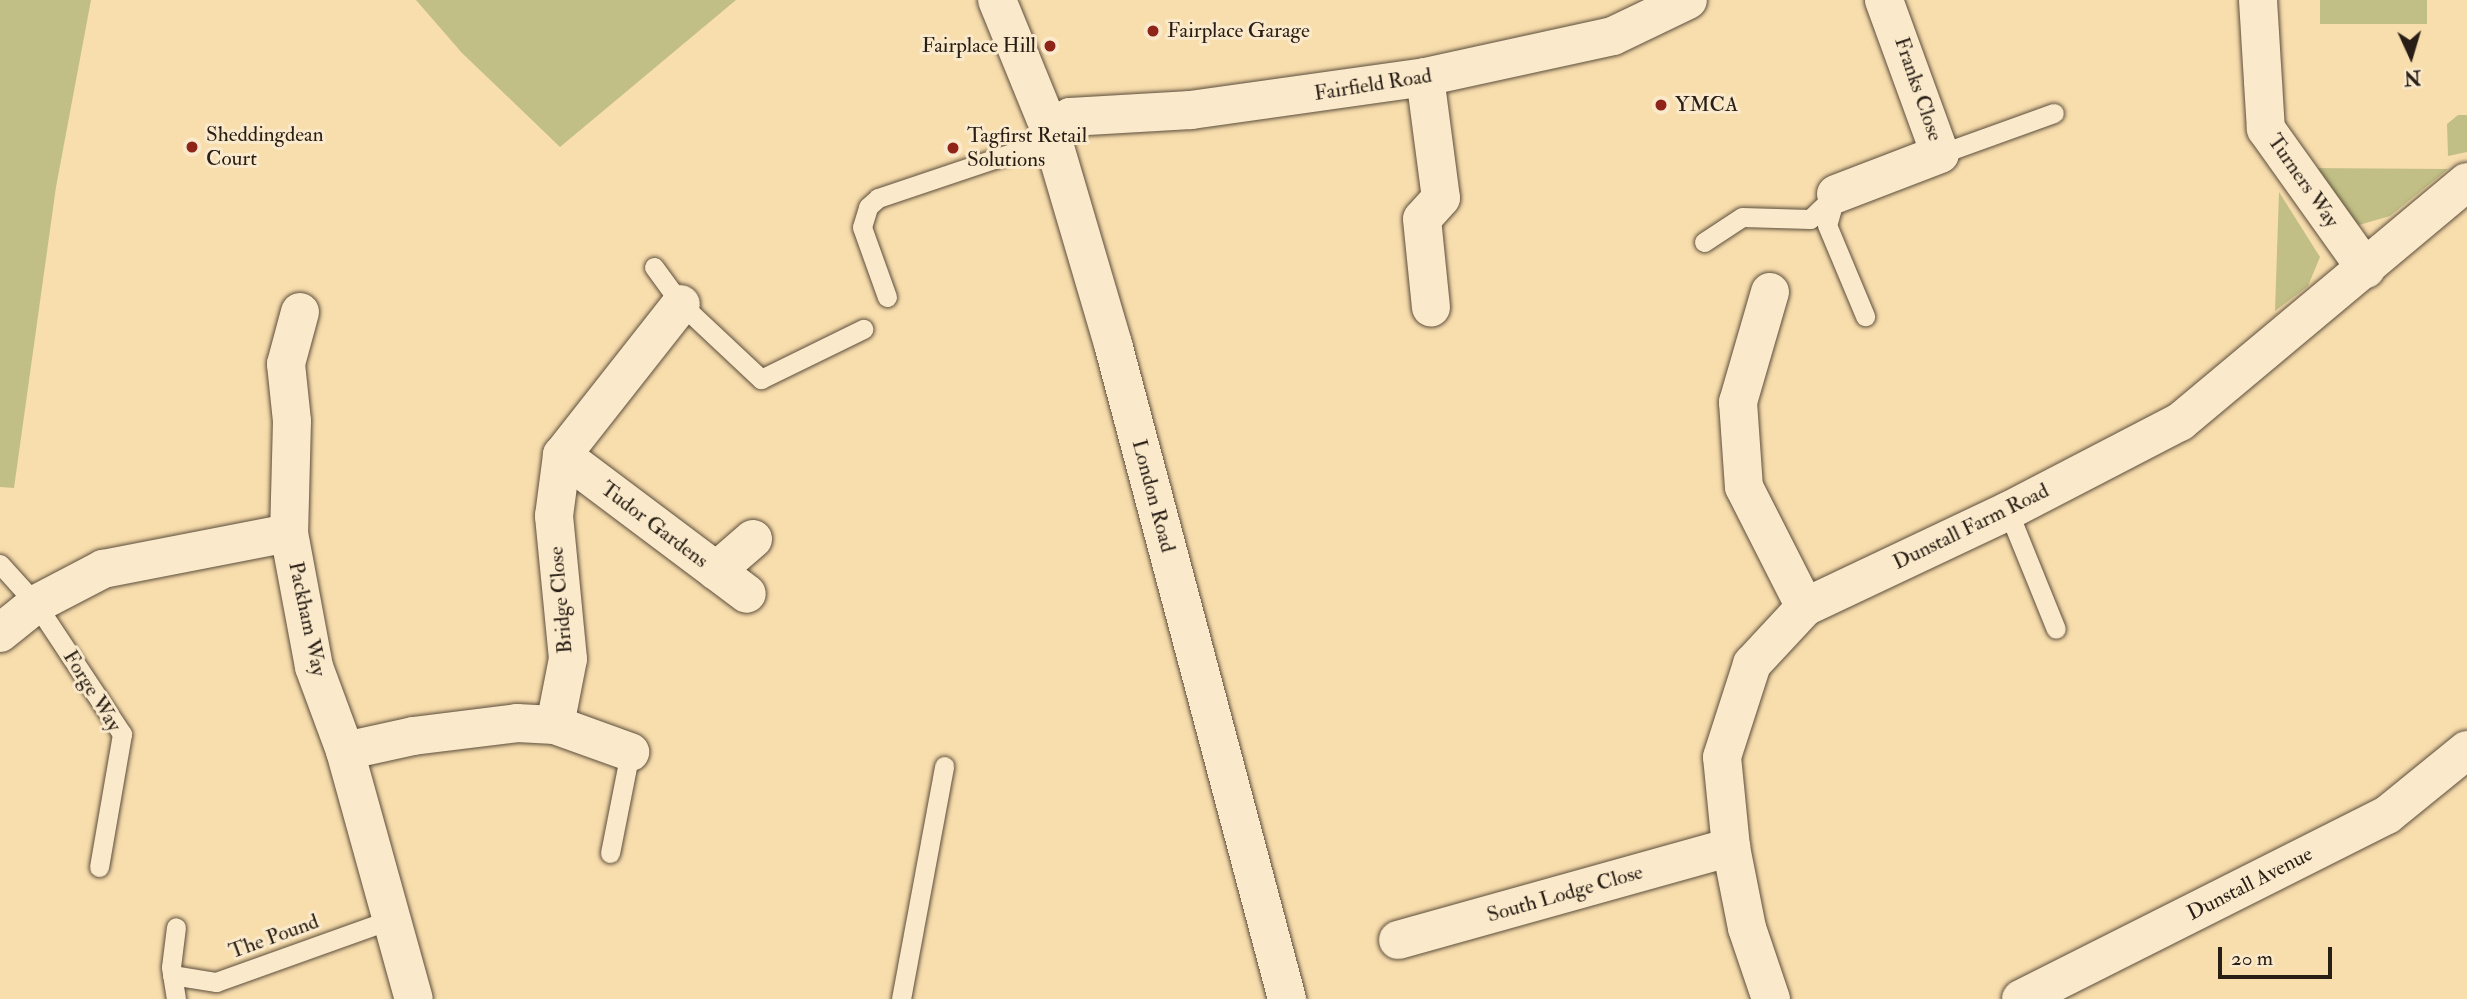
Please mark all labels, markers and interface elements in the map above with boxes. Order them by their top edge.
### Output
place label: Fairplace Garage [1167,18,1310,44]
north arrow [2376,21,2446,91]
marker: Fairplace Garage [1145,23,1161,39]
place label: Fairplace Hill [922,33,1036,59]
street label: Franks Close [1888,34,1948,144]
marker: Fairplace Hill [1042,38,1058,54]
street label: Fairfield Road [1312,63,1434,107]
text: N [2403,64,2422,90]
place label: YMCA [1675,92,1738,118]
marker: YMCA [1653,97,1669,113]
place label: Sheddingdean Court [206,122,323,172]
place label: Tagfirst Retail Solutions [967,123,1087,173]
street label: Turners Way [2262,129,2344,233]
marker: Sheddingdean Court [184,139,200,155]
marker: Tagfirst Retail Solutions [945,140,961,156]
street label: London Road [1126,437,1180,555]
street label: Tudor Gardens [595,476,713,574]
street label: Dunstall Farm Road [1889,478,2053,576]
street label: Bridge Close [544,545,578,655]
street label: Packham Way [283,559,331,679]
street label: Forge Way [57,646,127,736]
street label: Dunstall Avenue [2183,842,2317,926]
street label: South Lodge Close [1484,860,1646,928]
street label: The Pound [226,909,322,965]
scale bar [2222,932,2336,976]
text: 20 m [2231,945,2273,972]

